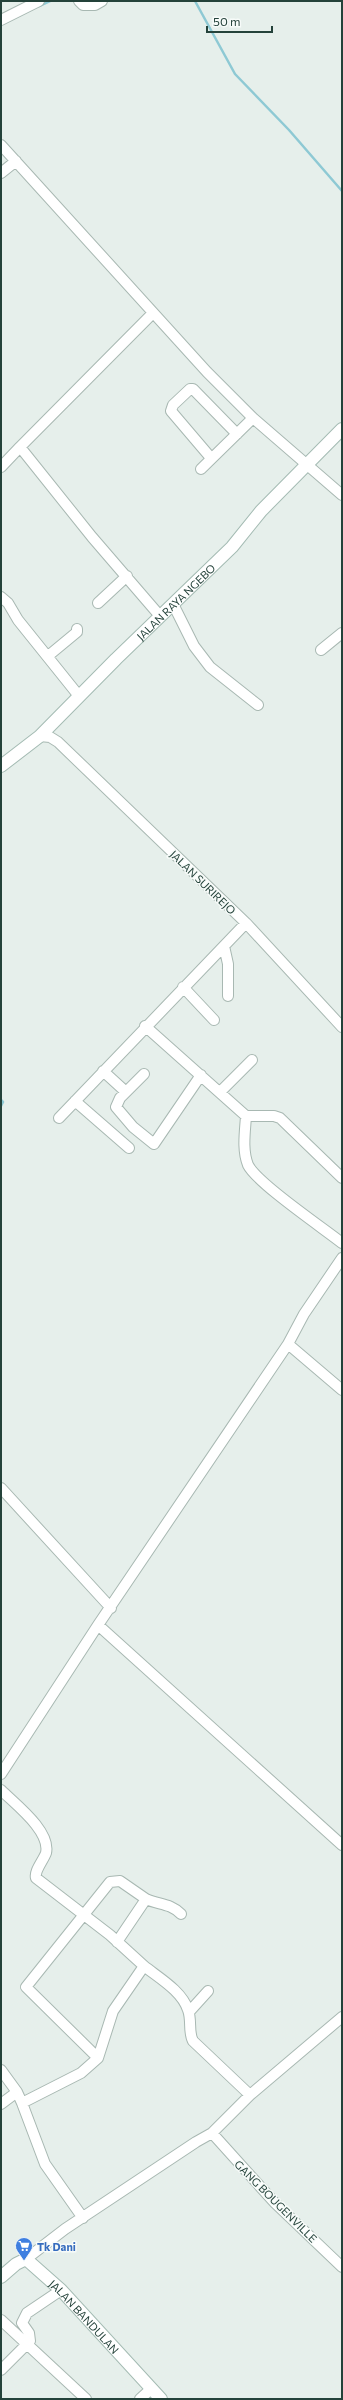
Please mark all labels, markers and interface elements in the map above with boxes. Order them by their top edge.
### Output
scale bar [207,8,272,34]
text: 50 m [213,14,241,28]
street label: JALAN RAYA NGEBO [133,561,217,643]
street label: JALAN SURIREJO [167,847,238,917]
street label: GANG BOUGENVILLE [232,2157,320,2245]
supermarket icon: Tk Dani [14,2236,34,2261]
place label: Tk Dani [37,2240,76,2253]
street label: JALAN BANDULAN [46,2277,122,2356]

